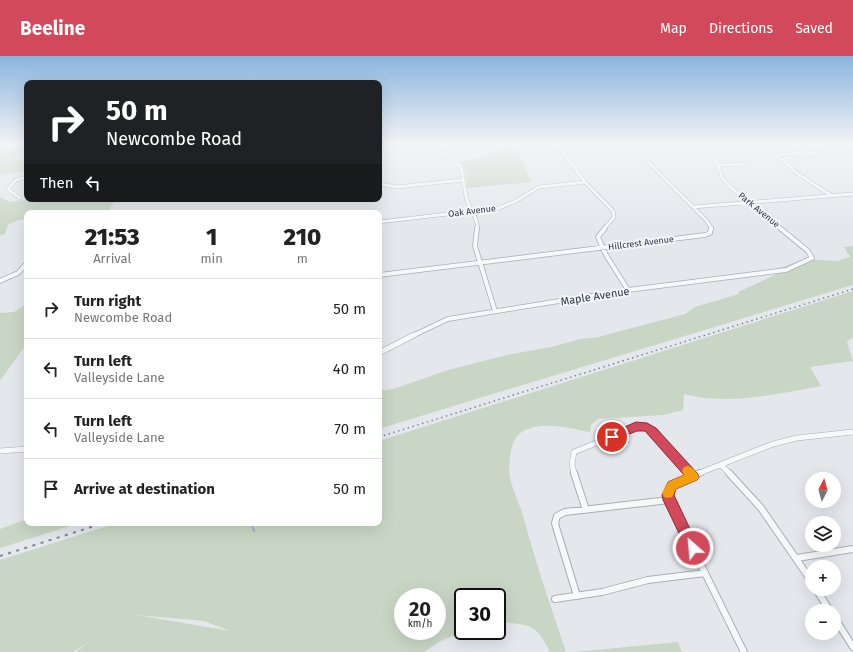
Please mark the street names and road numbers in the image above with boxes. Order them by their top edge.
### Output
street label: Park Avenue [736,190,782,230]
street label: Oak Avenue [448,203,496,219]
street label: Hillcrest Avenue [608,234,674,252]
street label: Maple Avenue [560,285,631,308]

